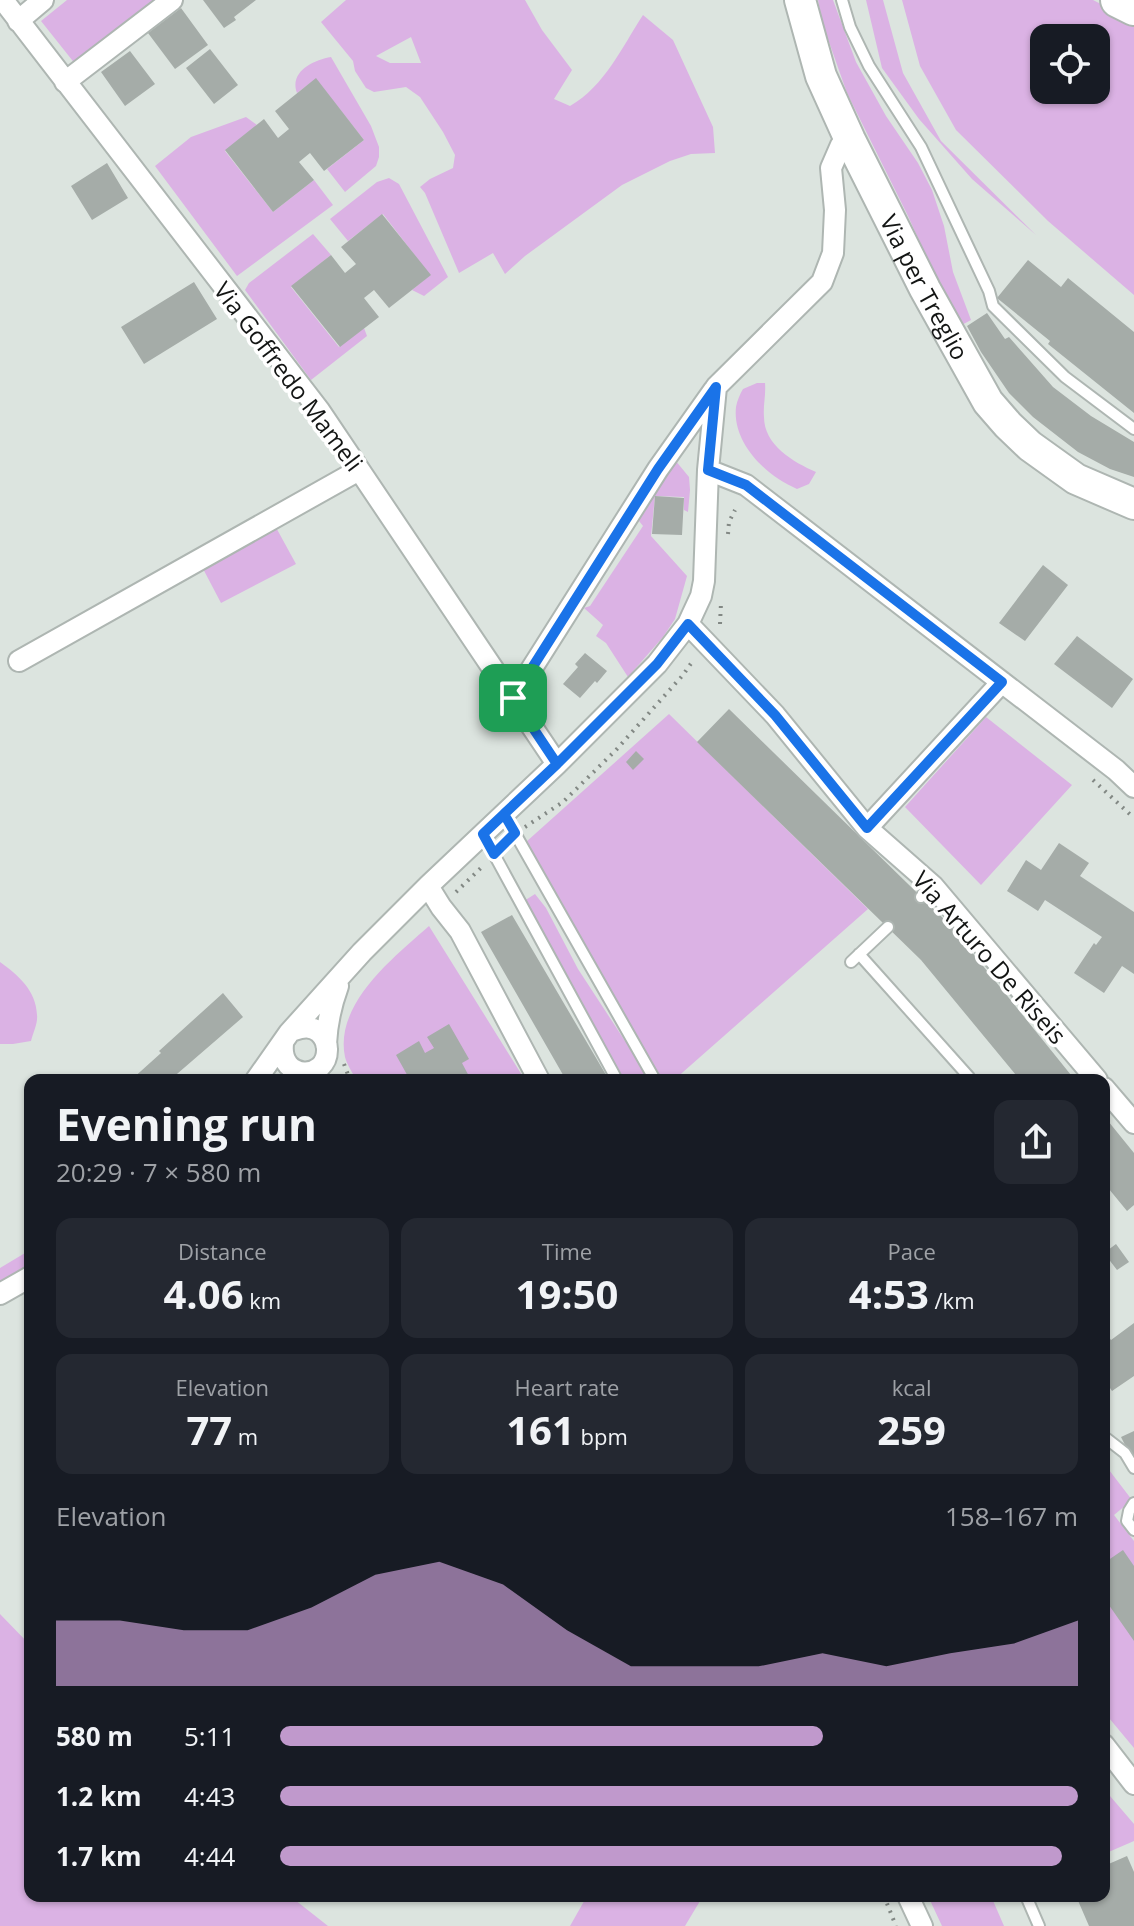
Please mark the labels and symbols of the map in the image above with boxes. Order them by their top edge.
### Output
street label: Via per Treglio [873,208,978,365]
street label: Via Goffredo Mameli [207,274,371,478]
pin [479,664,547,732]
street label: Via Arturo De Riseis [906,863,1074,1051]

